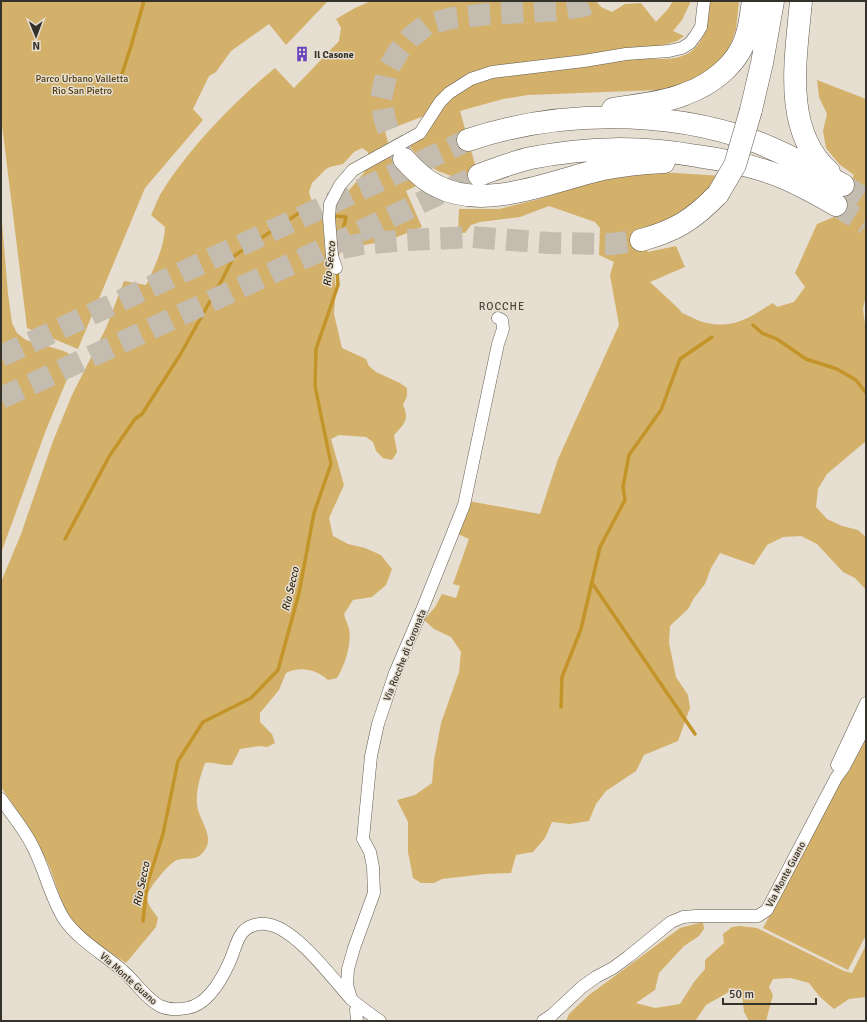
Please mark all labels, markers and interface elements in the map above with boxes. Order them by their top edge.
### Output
north arrow [16,16,56,56]
text: N [32,39,40,52]
building icon: Il Casone [293,45,311,63]
place label: Il Casone [314,49,354,61]
park label: Parco Urbano Valletta Rio San Pietro [36,73,128,97]
water label: Rio Secco [321,240,338,287]
district label: ROCCHE [479,300,525,313]
water label: Rio Secco [279,564,302,613]
street label: Via Rocche di Coronata [381,608,429,703]
street label: Via Monte Guano [764,840,808,909]
water label: Rio Secco [130,859,153,908]
street label: Via Monte Guano [97,950,159,1008]
scale bar [723,980,816,1006]
text: 50 m [729,987,754,1002]

